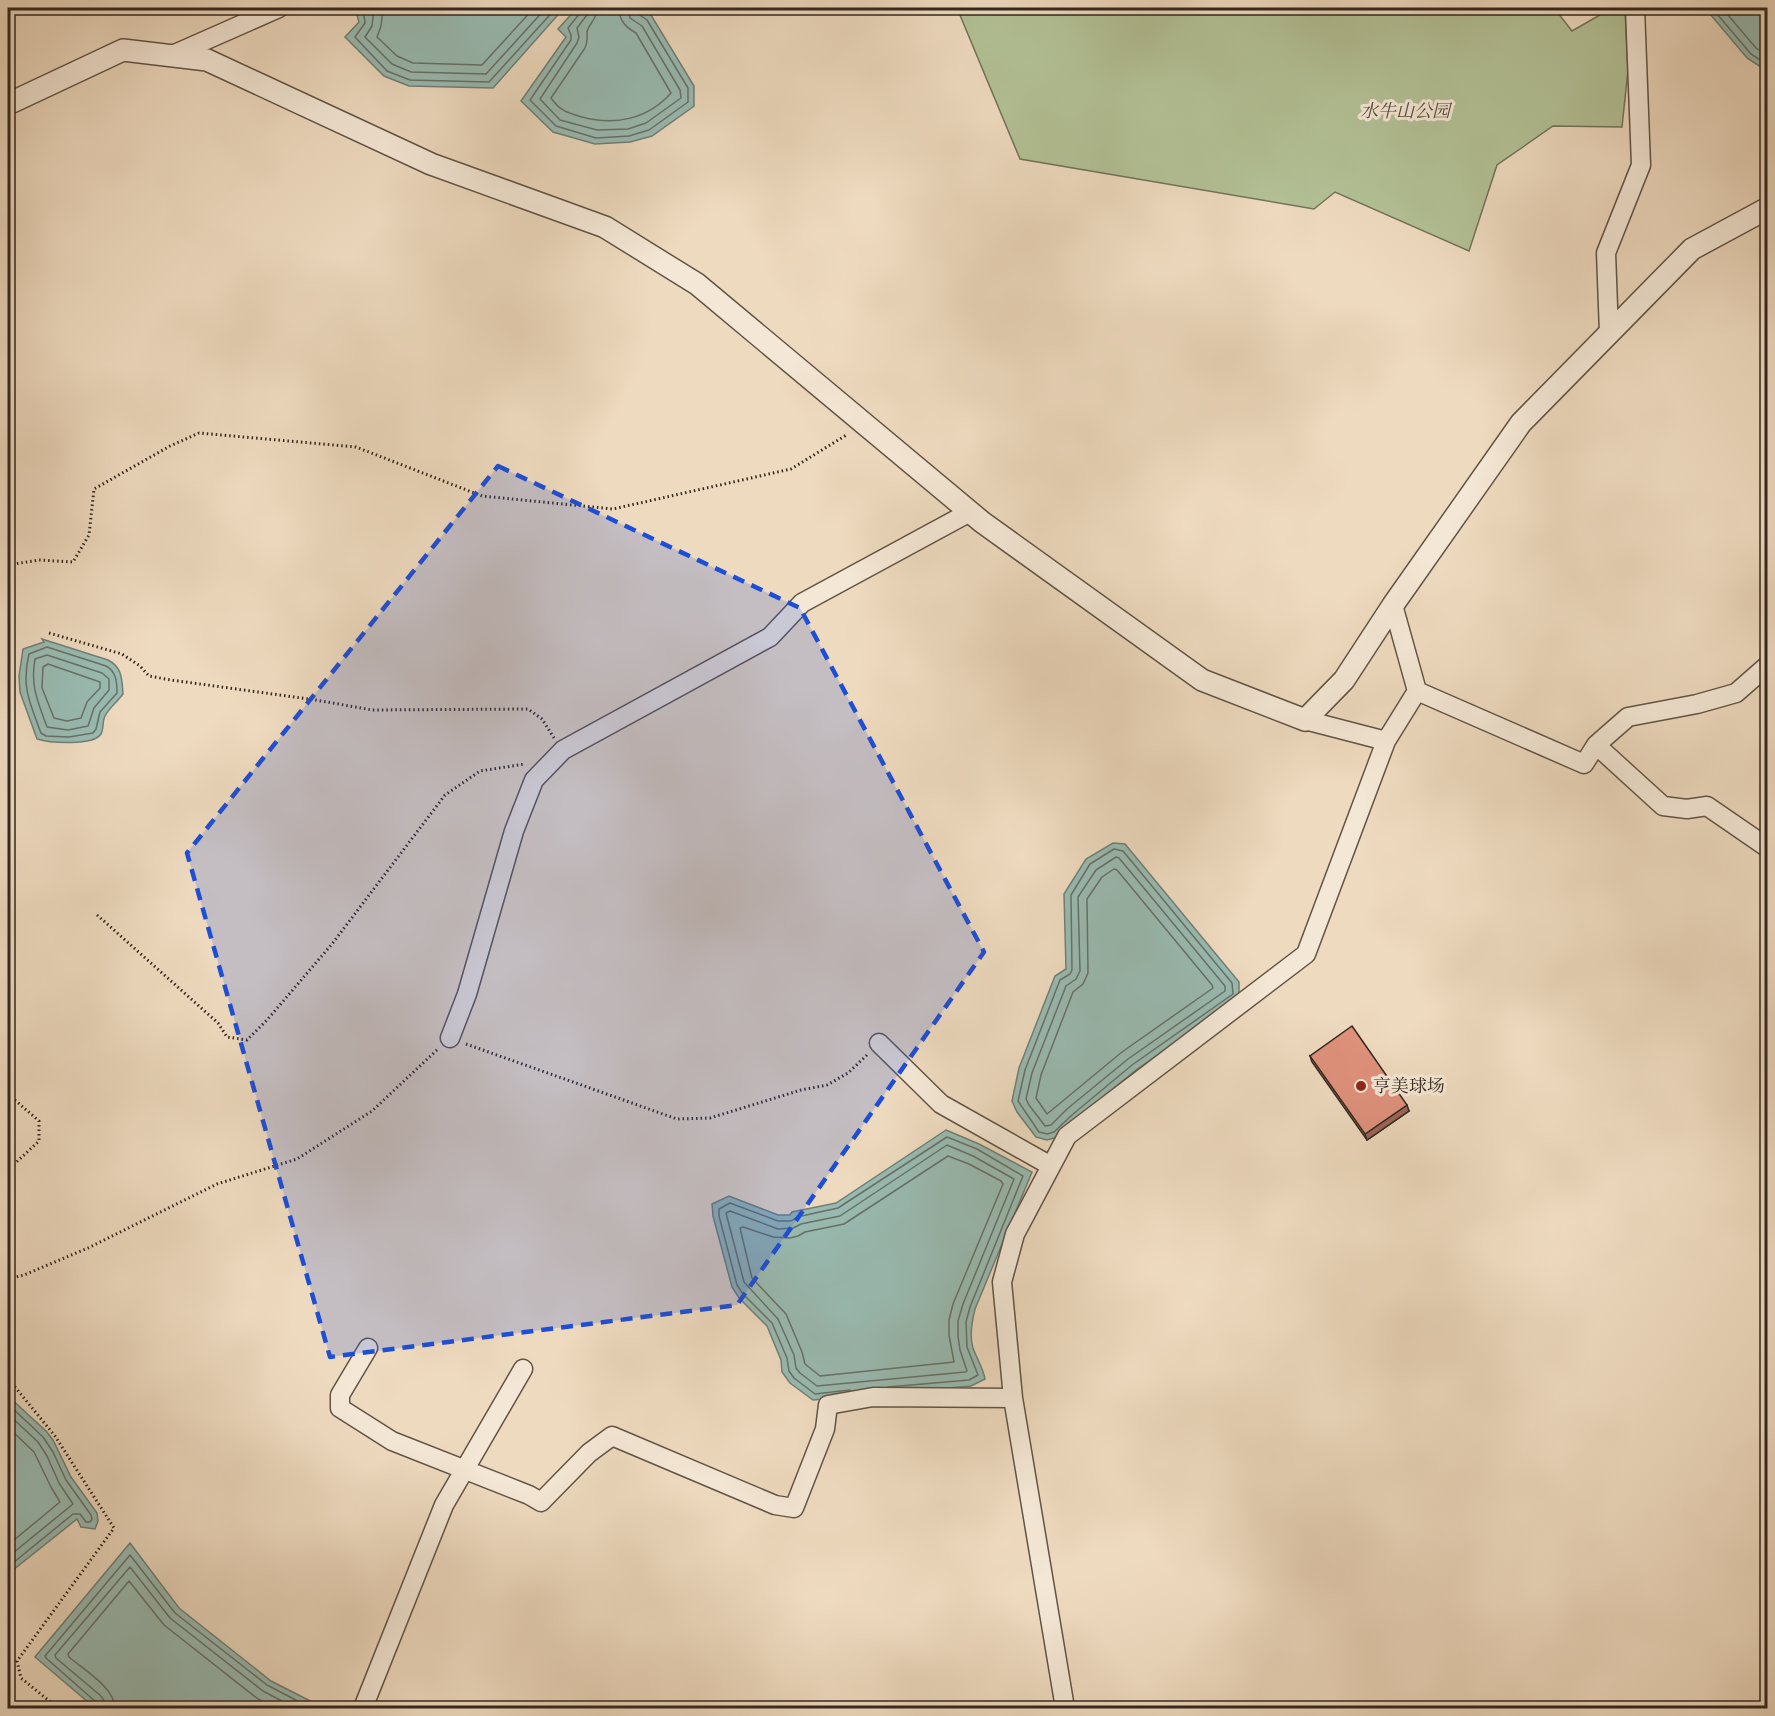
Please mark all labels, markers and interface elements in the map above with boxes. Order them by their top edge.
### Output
park label: 水牛山公园 [1360,100,1453,122]
place label: 亨美球场 [1373,1075,1445,1097]
marker: 亨美球场 [1354,1079,1368,1093]

